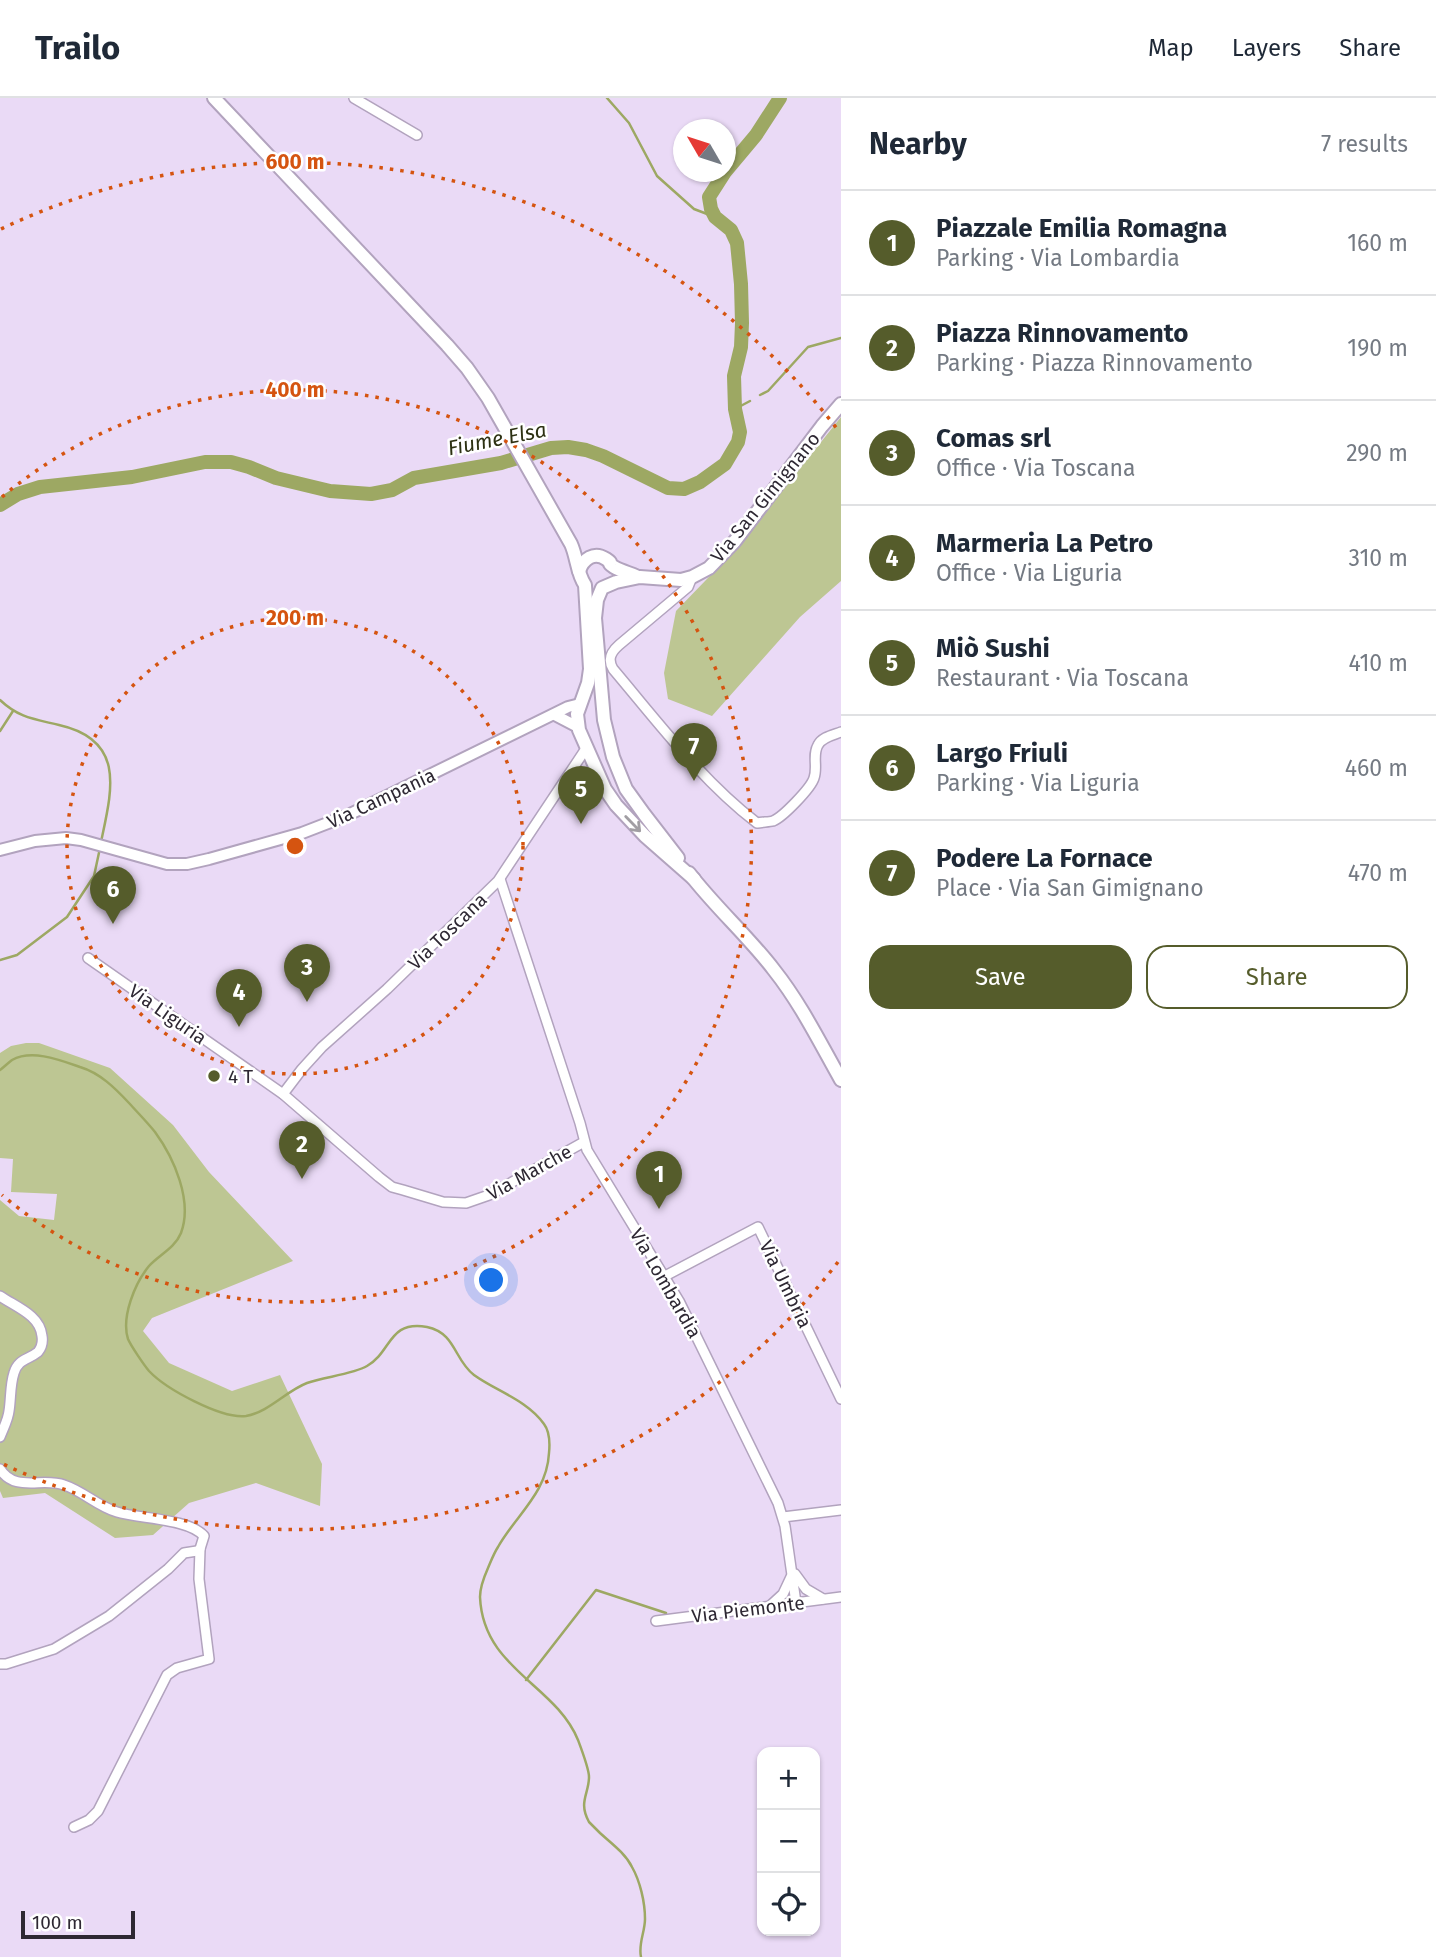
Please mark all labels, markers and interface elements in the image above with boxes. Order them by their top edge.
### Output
text: Trailo [35,28,120,68]
text: Map [1148,34,1194,62]
text: Layers [1232,34,1301,62]
text: Share [1339,34,1401,62]
north arrow [673,119,736,182]
text: Nearby [869,126,967,162]
text: 7 results [1321,130,1408,158]
text: 600 m [265,149,325,175]
text: Piazzale Emilia Romagna [936,213,1227,244]
text: 1 [887,229,897,257]
text: 160 m [1347,229,1408,257]
text: Parking · Via Lombardia [936,244,1180,272]
text: Piazza Rinnovamento [936,318,1189,349]
text: 2 [886,334,898,362]
text: 190 m [1347,334,1408,362]
text: Parking · Piazza Rinnovamento [936,349,1253,377]
text: 400 m [265,377,325,403]
water label: Fiume Elsa [445,417,549,461]
text: Comas srl [936,423,1051,454]
street label: Via San Gimignano [706,428,825,567]
text: 3 [886,439,898,467]
text: 290 m [1346,439,1408,467]
text: Office · Via Toscana [936,454,1136,482]
text: Marmeria La Petro [936,528,1153,559]
text: 4 [886,544,899,572]
text: 310 m [1348,544,1408,572]
text: Office · Via Liguria [936,559,1122,587]
text: 200 m [266,605,324,631]
text: Miò Sushi [936,633,1050,664]
text: 5 [886,649,898,677]
text: 410 m [1348,649,1408,677]
text: Restaurant · Via Toscana [936,664,1189,692]
pin: 7 [671,723,717,781]
text: Largo Friuli [936,738,1068,769]
text: 6 [886,754,898,782]
text: 460 m [1345,754,1408,782]
street label: Via Campania [324,763,439,834]
pin: 5 [558,766,604,824]
text: Parking · Via Liguria [936,769,1140,797]
one-way arrow [624,815,641,832]
centre of rings [283,834,307,858]
text: Podere La Fornace [936,843,1153,874]
text: 7 [887,859,897,887]
text: 470 m [1348,859,1408,887]
pin: 6 [90,866,136,924]
text: Place · Via San Gimignano [936,874,1204,902]
street label: Via Toscana [403,888,492,975]
pin: 3 [284,944,330,1002]
button: Save [869,945,1132,1009]
button: Share [1146,945,1408,1009]
pin: 4 [216,969,262,1027]
street label: Via Liguria [124,979,211,1050]
place label: 4 T [228,1065,253,1088]
marker: 4 T [206,1068,222,1084]
pin: 2 [279,1121,325,1179]
street label: Via Marche [483,1140,576,1205]
pin: 1 [636,1151,682,1209]
street label: Via Lombardia [625,1224,706,1342]
street label: Via Umbria [755,1237,817,1332]
your location [474,1263,508,1297]
street label: Via Piemonte [690,1591,806,1628]
map controls [757,1747,820,1936]
button: + [757,1747,820,1810]
button: − [757,1810,820,1873]
button: locate [757,1873,820,1936]
scale bar [21,1908,135,1940]
text: 100 m [32,1911,83,1934]

